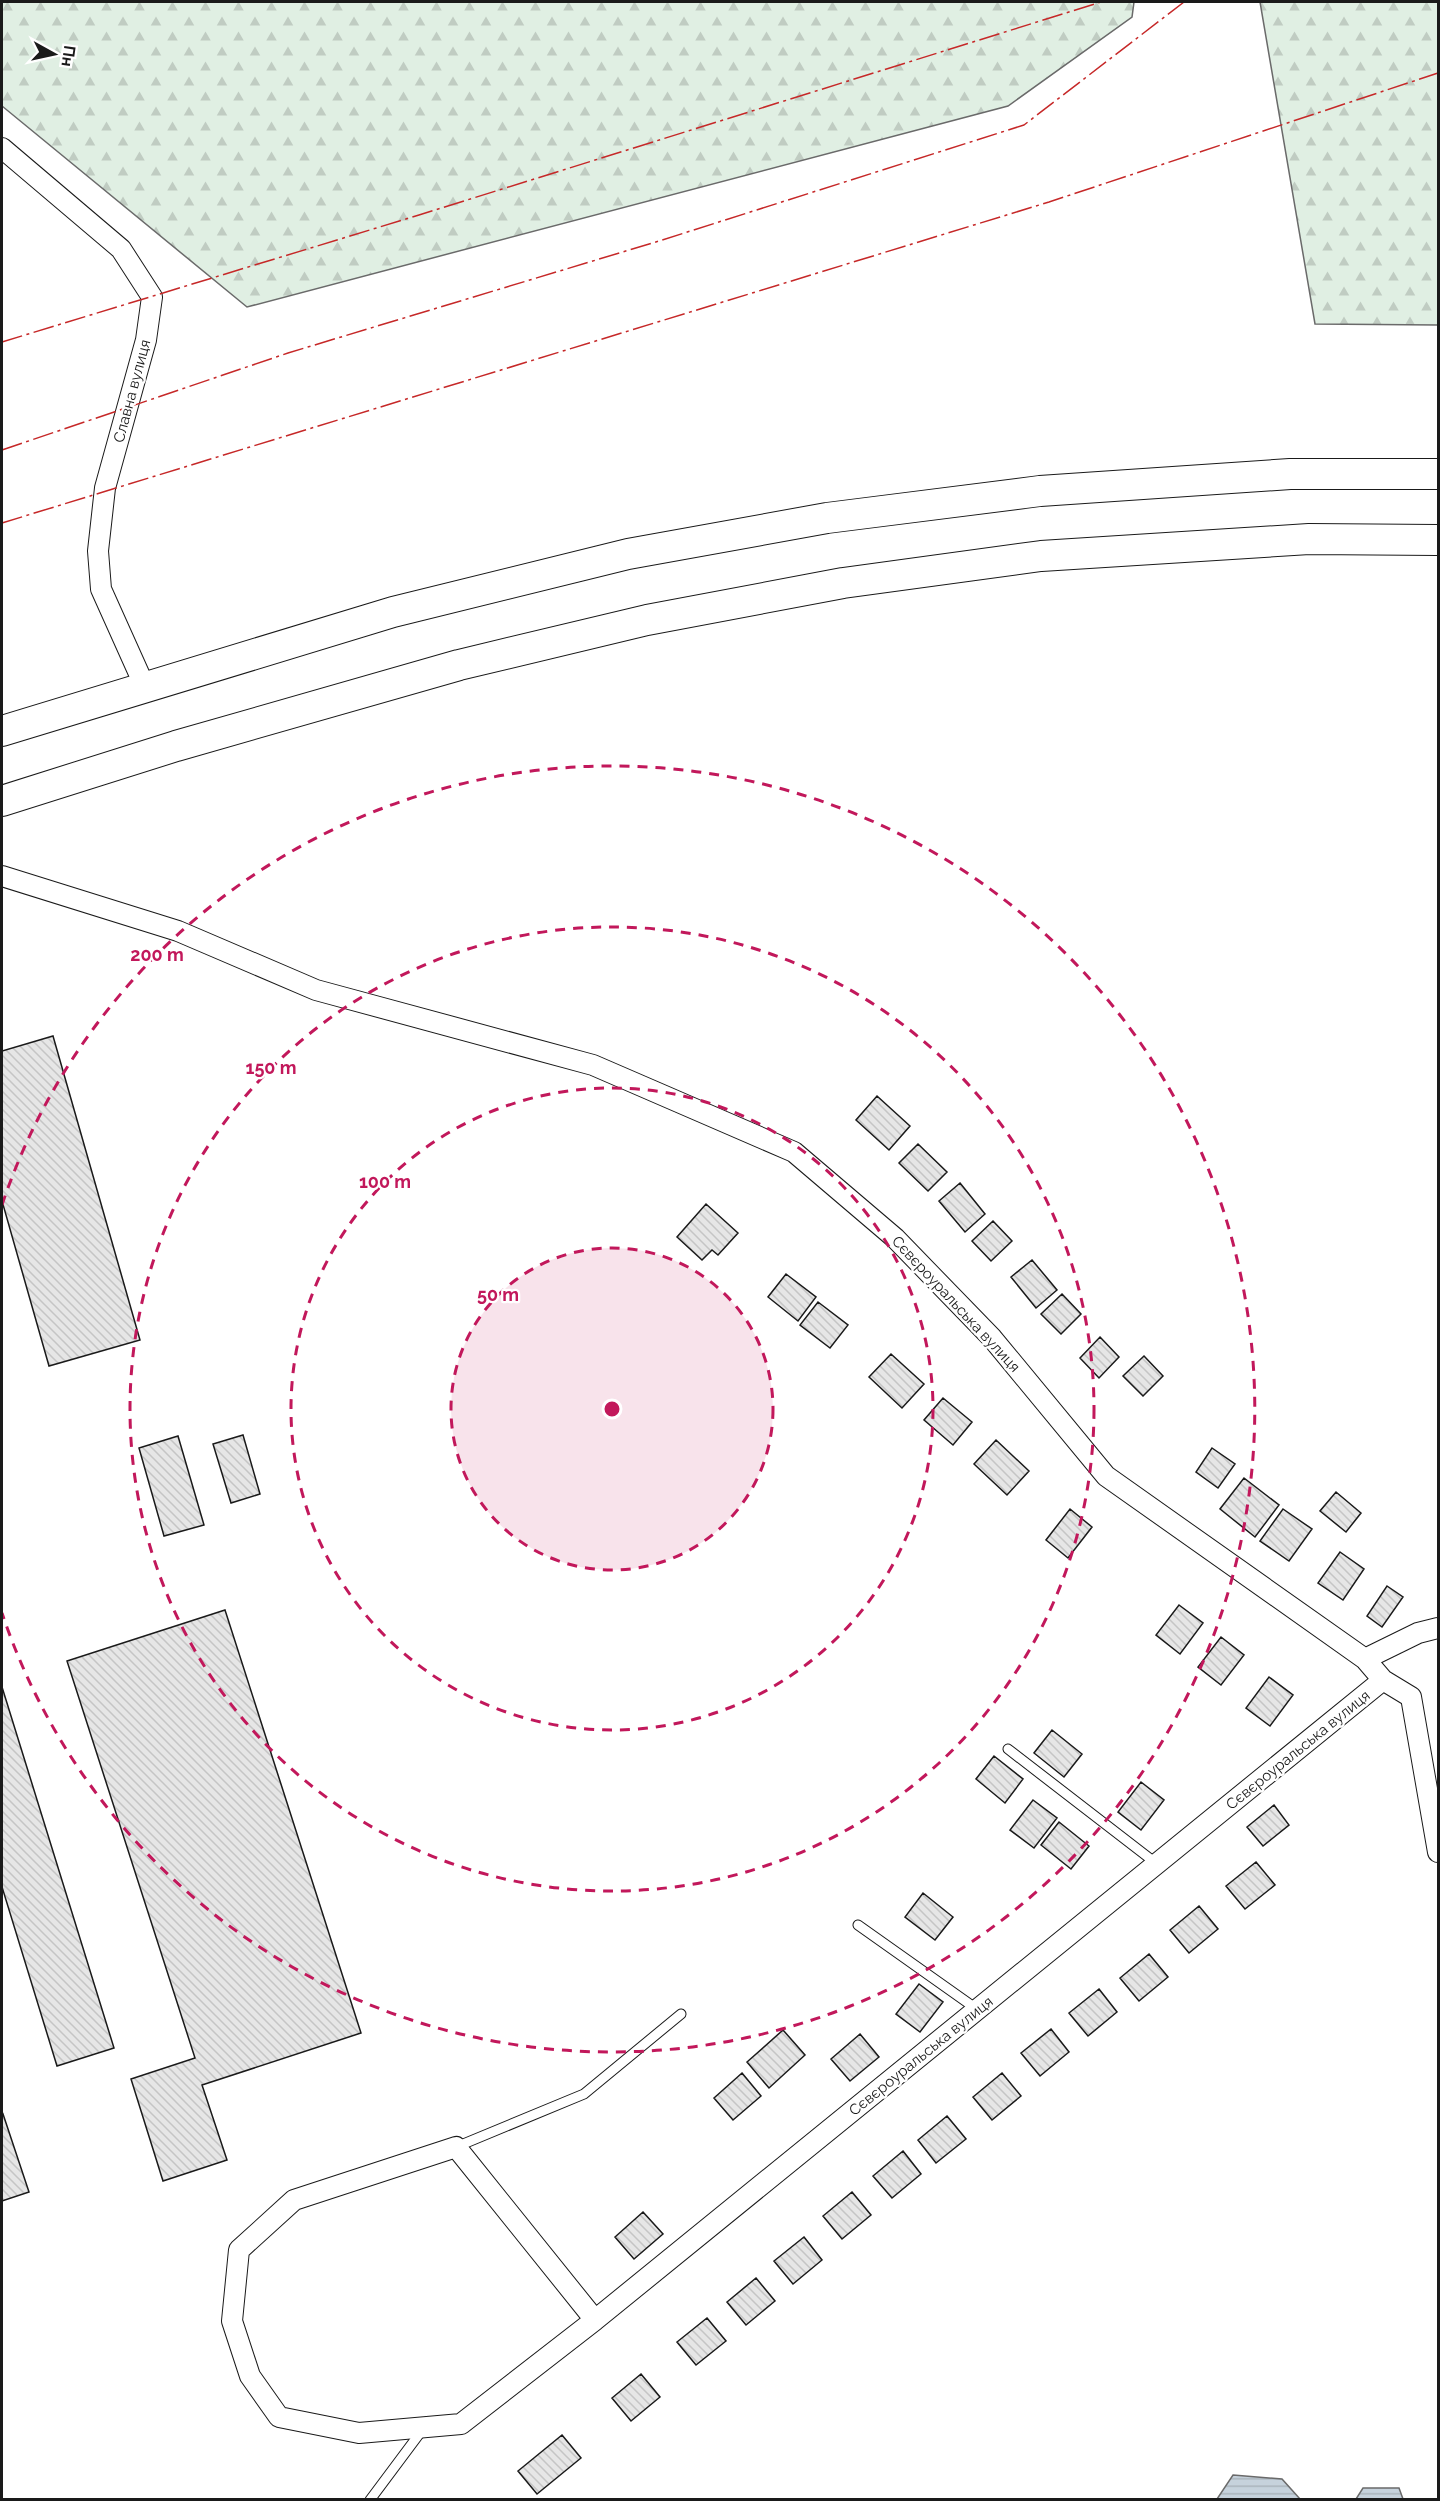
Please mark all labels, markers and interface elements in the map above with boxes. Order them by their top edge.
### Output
north arrow [24,24,84,84]
text: Пн [57,44,79,68]
street label: Славна вулиця [110,338,154,444]
text: 200 m [130,944,184,965]
text: 150 m [246,1057,297,1078]
text: 100 m [359,1171,411,1192]
street label: Сєвєроуральська вулиця [888,1232,1024,1376]
text: 50 m [477,1284,519,1305]
centre of rings [602,1399,622,1419]
street label: Сєвєроуральська вулиця [1222,1686,1374,1814]
street label: Сєвєроуральська вулиця [845,1992,997,2120]

